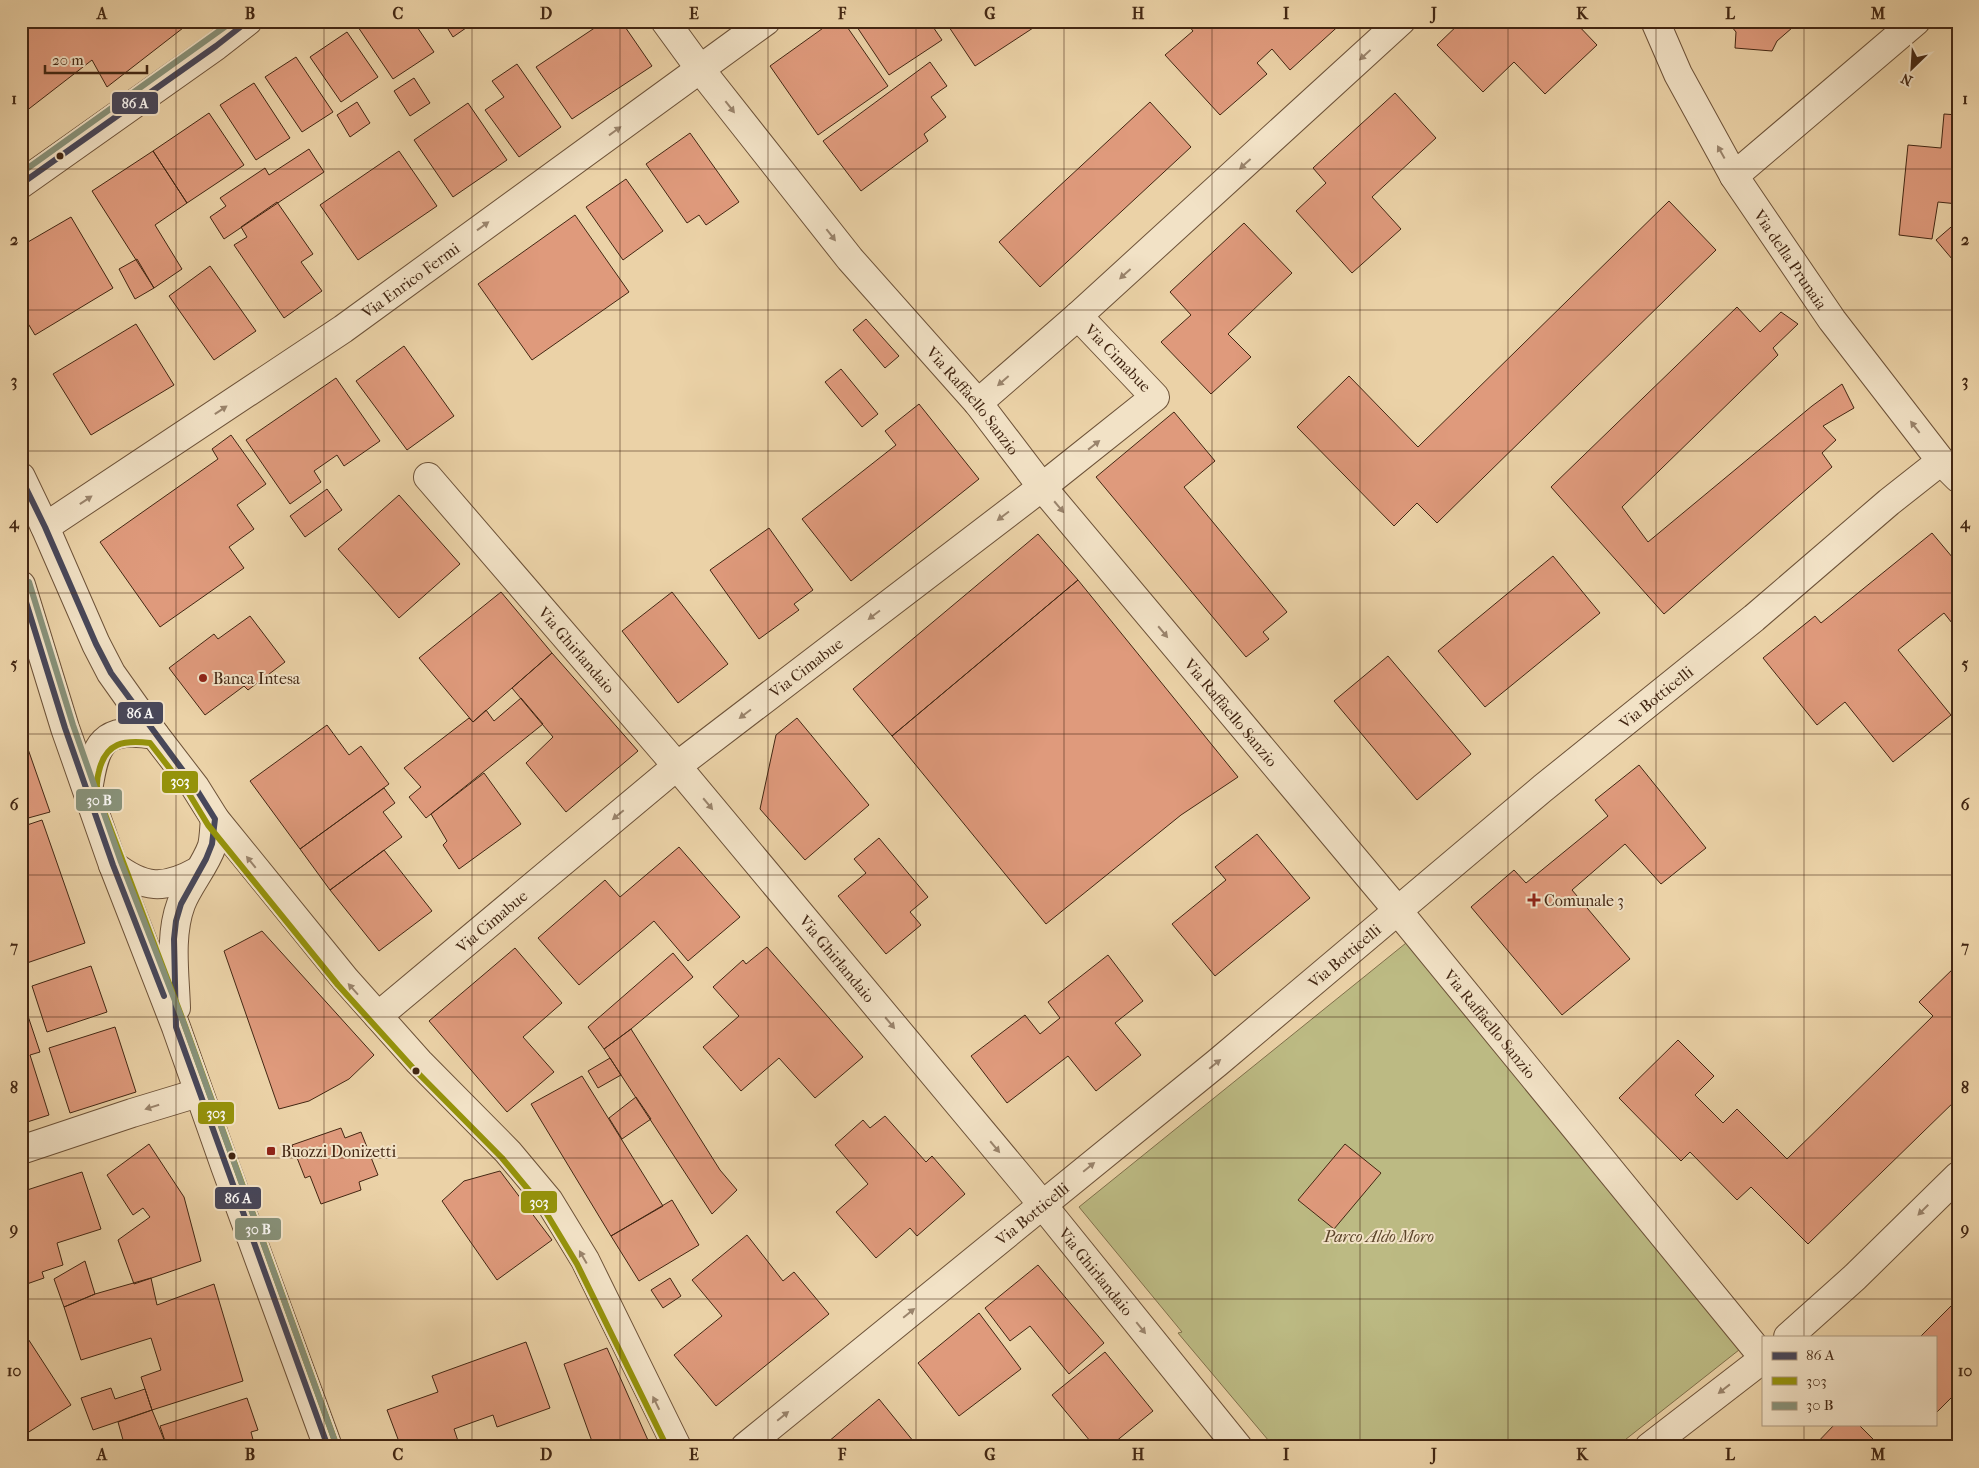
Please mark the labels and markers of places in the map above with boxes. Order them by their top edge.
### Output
unlabelled marker [55,151,65,161]
place label: Banca Intesa [213,669,301,688]
marker: Banca Intesa [197,672,209,684]
place label: Comunale 3 [1544,891,1624,910]
marker: Comunale 3 [1528,894,1540,906]
unlabelled marker [411,1066,421,1076]
place label: Buozzi Donizetti [281,1142,396,1161]
marker: Buozzi Donizetti [265,1145,277,1157]
unlabelled marker [227,1151,237,1161]

